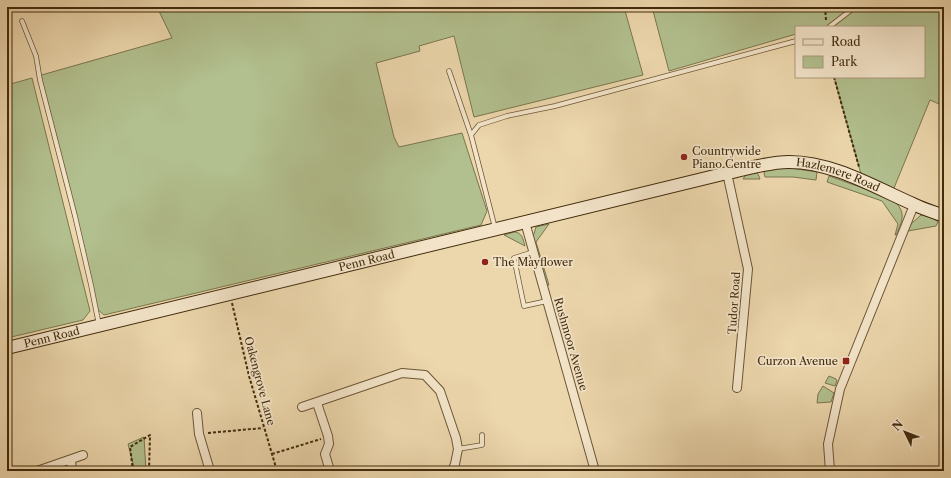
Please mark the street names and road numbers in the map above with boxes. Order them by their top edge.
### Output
street label: Hazlemere Road [796,155,882,195]
street label: Penn Road [337,247,396,274]
street label: Tudor Road [725,271,743,335]
street label: Rushmoor Avenue [551,296,591,392]
street label: Penn Road [22,324,81,351]
street label: Oakengrove Lane [241,335,279,427]

